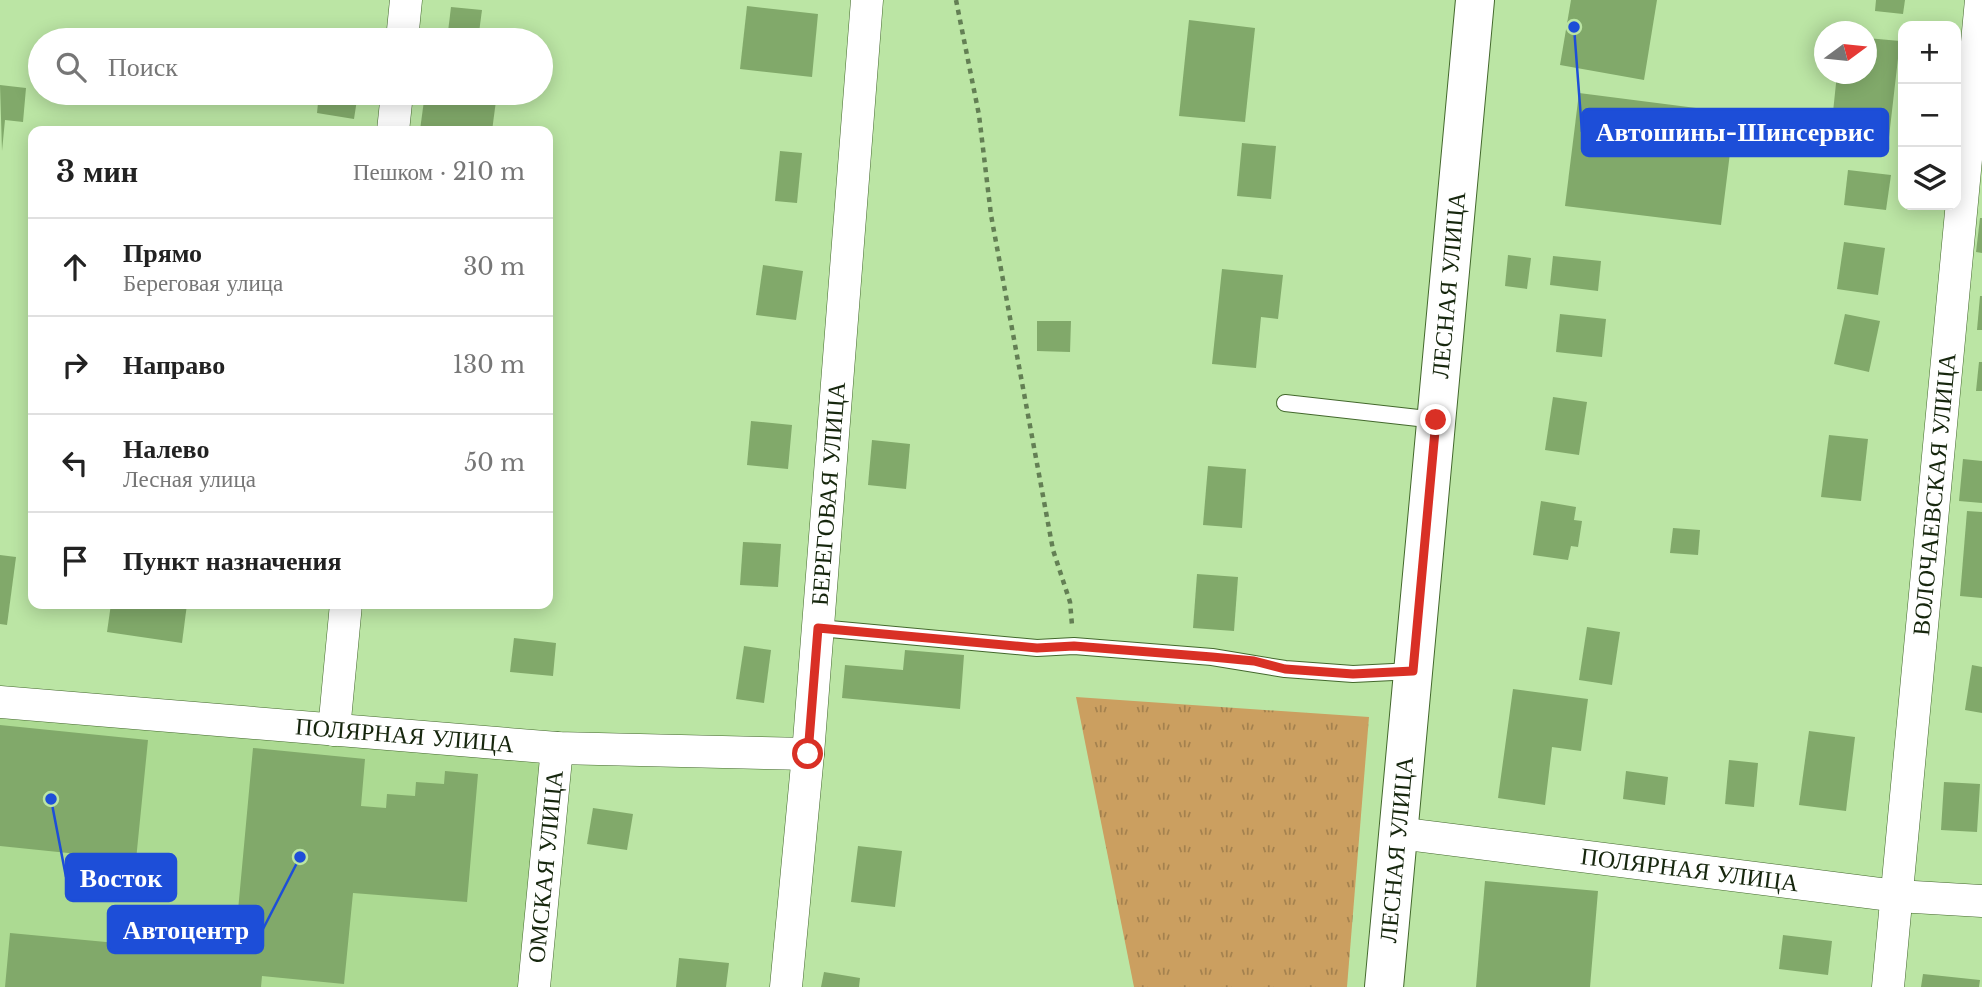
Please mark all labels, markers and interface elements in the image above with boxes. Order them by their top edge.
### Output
north arrow [1814,21,1877,84]
map controls [1898,21,1961,210]
button: + [1898,21,1961,84]
search box [28,28,553,105]
icon: search [52,48,90,86]
text: Поиск [108,51,178,83]
button: − [1898,84,1961,147]
callout: Автошины-Шинсервис [1582,109,1888,156]
text: Автошины-Шинсервис [1596,116,1874,148]
button: layers [1898,147,1961,210]
text: 3 мин [56,153,138,190]
text: Пешком · 210 m [353,158,525,186]
street label: ЛЕСНАЯ УЛИЦА [1425,190,1471,379]
text: Прямо [123,237,202,269]
icon: ahead [56,248,94,286]
text: 30 m [463,253,525,281]
text: Береговая улица [123,269,283,297]
icon: right [56,346,94,384]
text: Направо [123,349,225,381]
text: 130 m [453,351,525,379]
street label: ВОЛОЧАЕВСКАЯ УЛИЦА [1906,351,1962,637]
street label: БЕРЕГОВАЯ УЛИЦА [805,380,851,607]
route end [1420,404,1451,435]
text: Налево [123,433,209,465]
icon: left [56,444,94,482]
text: 50 m [464,449,525,477]
text: Лесная улица [123,465,256,493]
icon: arrive [56,542,94,580]
text: Пункт назначения [123,545,341,577]
street label: ПОЛЯРНАЯ УЛИЦА [294,711,516,758]
route start [792,738,823,769]
street label: ЛЕСНАЯ УЛИЦА [1373,754,1419,944]
street label: ОМСКАЯ УЛИЦА [521,768,569,964]
street label: ПОЛЯРНАЯ УЛИЦА [1579,841,1801,898]
callout: Восток [66,854,176,901]
text: Восток [80,862,162,894]
callout: Автоцентр [108,906,263,953]
text: Автоцентр [123,914,249,946]

